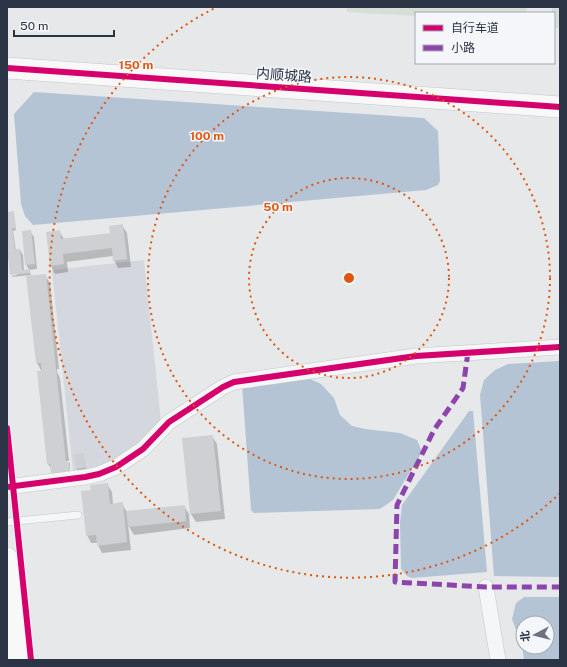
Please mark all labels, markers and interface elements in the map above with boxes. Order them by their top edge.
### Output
scale bar [14,12,114,38]
legend [415,12,555,64]
text: 50 m [20,19,48,33]
text: 自行车道 [451,21,499,35]
text: 小路 [451,41,475,55]
text: 150 m [119,58,153,72]
street label: 内顺城路 [256,65,312,85]
text: 100 m [190,129,224,143]
text: 50 m [263,200,293,214]
centre of rings [342,271,356,285]
north arrow [515,615,555,655]
text: 北 [518,630,532,642]

